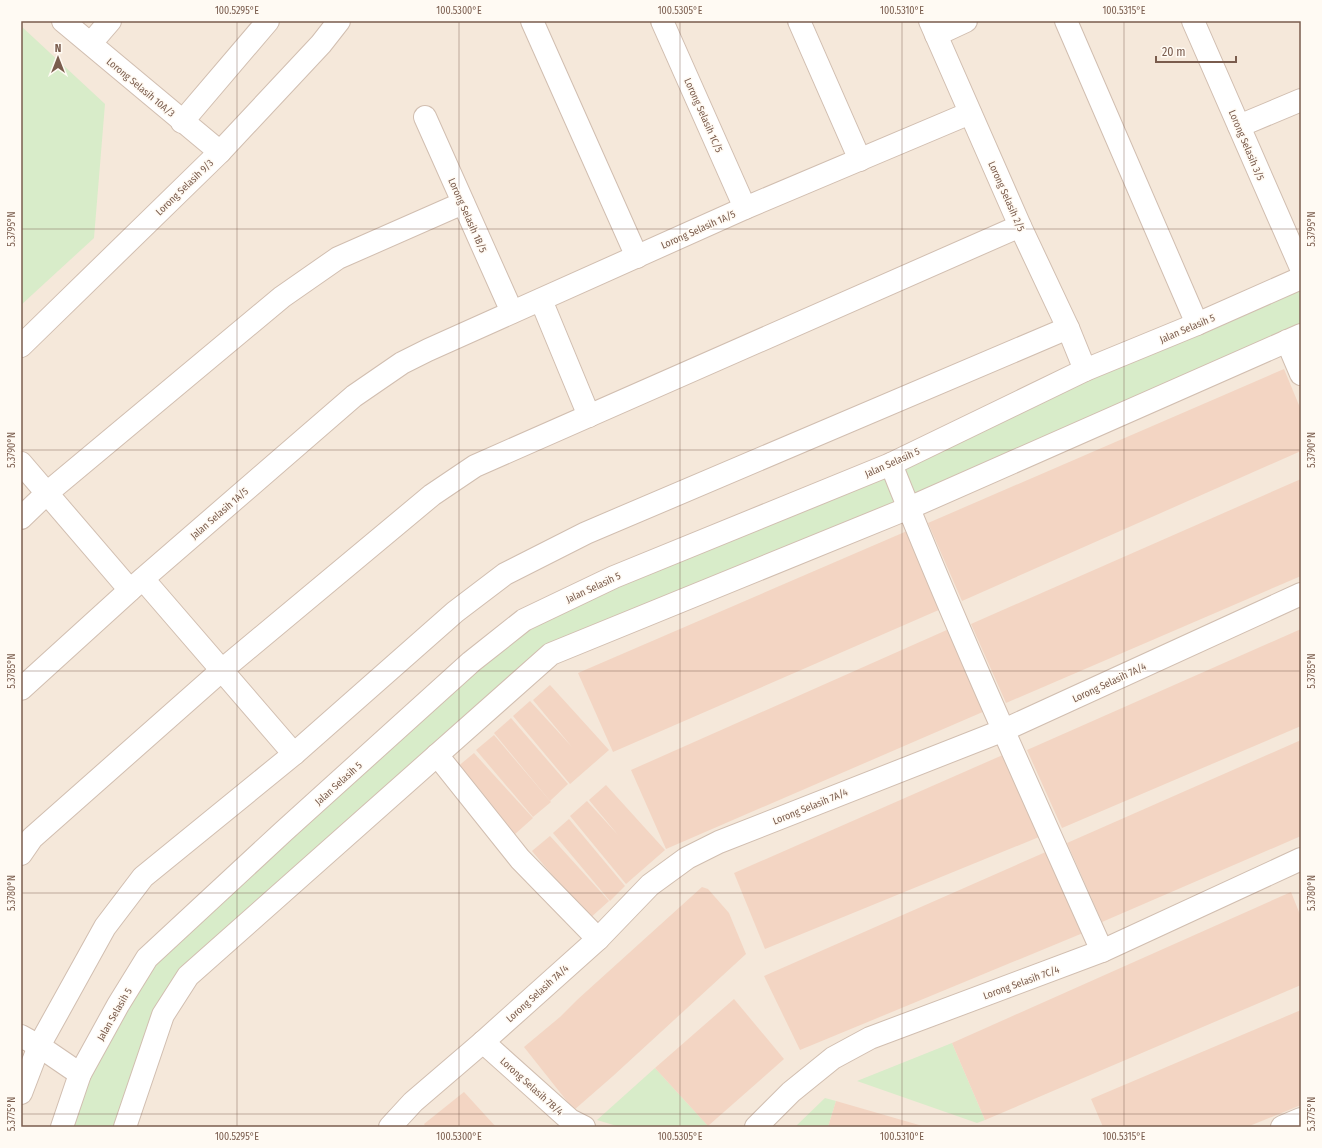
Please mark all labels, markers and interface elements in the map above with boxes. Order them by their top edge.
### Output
text: 100.5295°E [215,5,259,17]
text: 100.5300°E [436,5,482,17]
text: 100.5305°E [658,5,703,17]
text: 100.5310°E [880,5,924,17]
text: 100.5315°E [1102,5,1146,17]
north arrow [38,38,78,78]
scale bar [1156,38,1236,64]
text: N [55,42,61,55]
text: 20 m [1162,45,1186,59]
street label: Lorong Selasih 10A/3 [104,56,177,120]
street label: Lorong Selasih 1C/5 [681,76,725,155]
street label: Lorong Selasih 3/5 [1226,108,1266,183]
street label: Lorong Selasih 9/3 [153,157,216,218]
street label: Lorong Selasih 2/5 [985,159,1027,234]
street label: Lorong Selasih 1B/5 [445,176,489,255]
street label: Lorong Selasih 1A/5 [659,208,738,252]
text: 5.3795°N [6,211,18,247]
text: 5.3795°N [1306,211,1318,247]
street label: Jalan Selasih 5 [1158,312,1217,346]
text: 5.3790°N [6,432,18,468]
text: 5.3790°N [1306,432,1318,468]
street label: Jalan Selasih 5 [863,445,922,480]
street label: Jalan Selasih 1A/5 [188,485,251,542]
street label: Jalan Selasih 5 [564,570,623,606]
text: 5.3785°N [6,653,18,689]
text: 5.3785°N [1306,653,1318,689]
street label: Lorong Selasih 7A/4 [1071,660,1148,705]
street label: Jalan Selasih 5 [313,759,365,808]
street label: Lorong Selasih 7A/4 [771,786,850,827]
text: 5.3780°N [6,875,18,911]
text: 5.3780°N [1306,875,1318,911]
street label: Lorong Selasih 7A/4 [504,962,572,1025]
street label: Lorong Selasih 7C/4 [982,964,1061,1002]
street label: Jalan Selasih 5 [95,986,135,1043]
street label: Lorong Selasih 7B/4 [497,1055,565,1118]
text: 5.3775°N [6,1097,18,1131]
text: 5.3775°N [1306,1097,1318,1131]
text: 100.5295°E [215,1131,259,1143]
text: 100.5300°E [436,1131,482,1143]
text: 100.5305°E [658,1131,703,1143]
text: 100.5310°E [880,1131,924,1143]
text: 100.5315°E [1102,1131,1146,1143]

